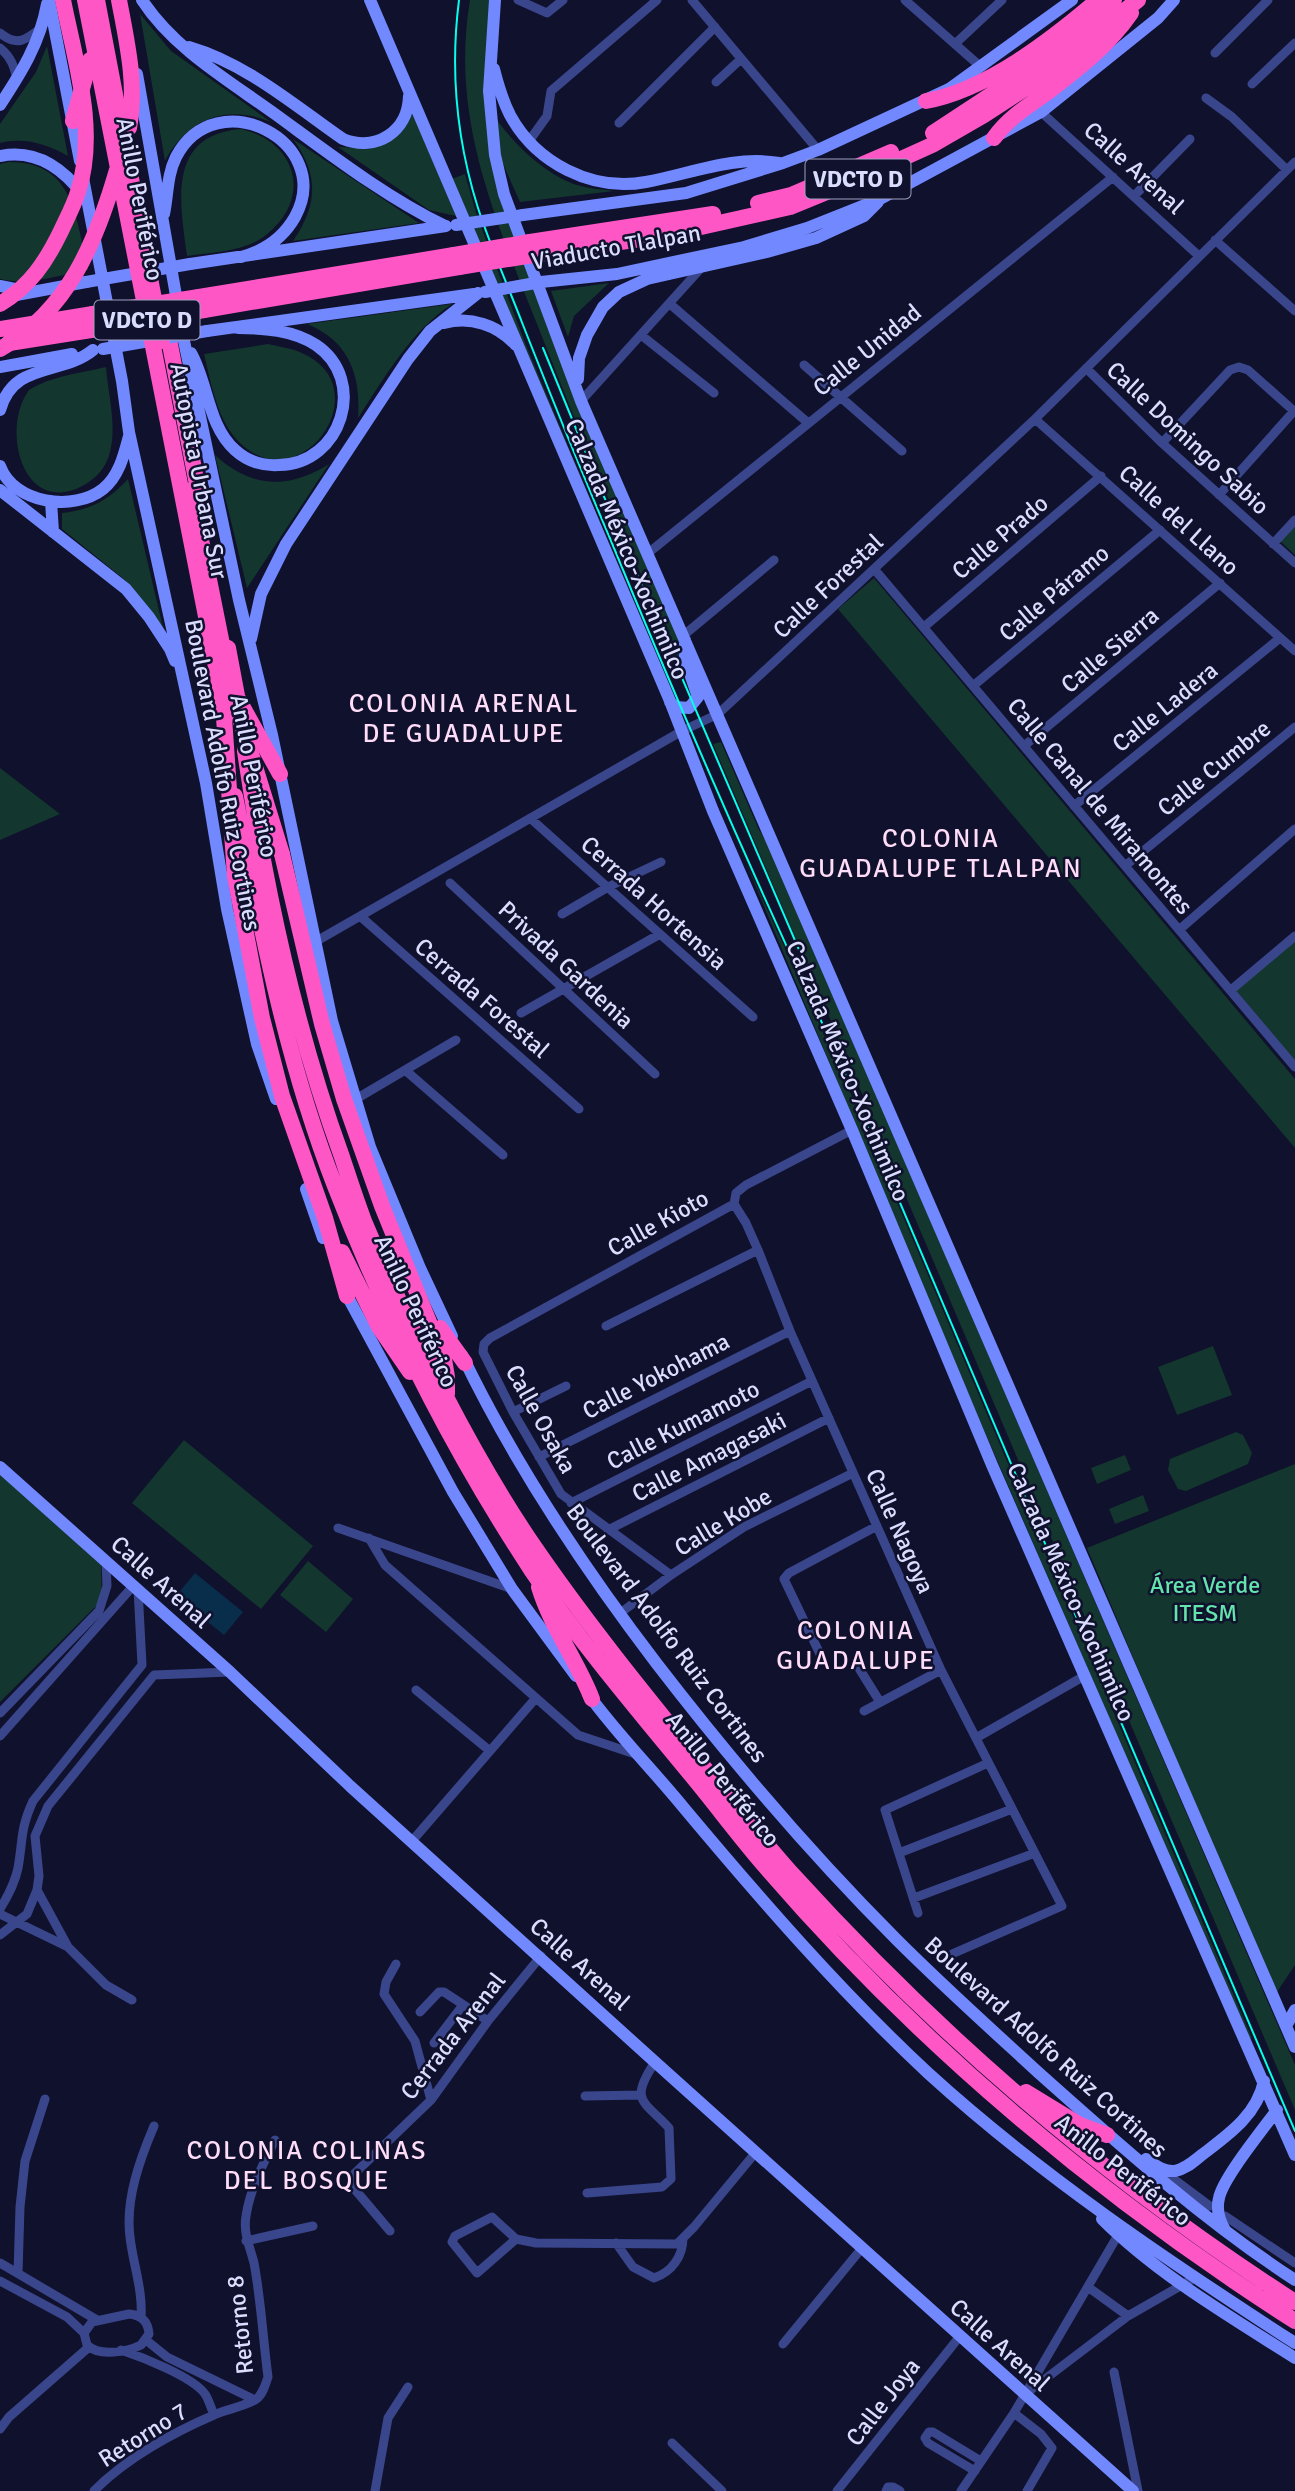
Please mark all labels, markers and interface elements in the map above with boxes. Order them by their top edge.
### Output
street label: Anillo Periférico [109,115,171,283]
street label: Calle Arenal [1078,115,1190,221]
road number: VDCTO D [806,160,910,198]
street label: Viaducto Tlalpan [529,217,703,277]
street label: Calle Unidad [807,297,927,403]
road number: VDCTO D [94,300,200,340]
street label: Calle Domingo Sabio [1100,355,1276,521]
street label: Autopista Urbana Sur [163,360,235,582]
street label: Calzada México-Xochimilco [558,414,696,684]
street label: Calle del Llano [1113,458,1245,582]
street label: Calle Prado [946,488,1054,586]
street label: Calle Forestal [767,527,889,645]
street label: Calle Páramo [993,538,1115,648]
street label: Calle Sierra [1055,600,1165,700]
street label: Boulevard Adolfo Ruiz Cortines [178,617,268,933]
street label: Calle Ladera [1106,655,1224,759]
district label: COLONIA ARENAL DE GUADALUPE [349,688,579,750]
street label: Anillo Periférico [223,692,285,860]
street label: Calle Canal de Miramontes [1001,692,1199,920]
street label: Calle Cumbre [1151,713,1277,823]
district label: COLONIA GUADALUPE TLALPAN [799,823,1083,885]
street label: Cerrada Hortensia [575,829,733,977]
street label: Privada Gardenia [492,894,640,1036]
street label: Cerrada Forestal [408,931,556,1065]
street label: Calzada México-Xochimilco [779,936,917,1206]
street label: Calle Kioto [602,1183,714,1263]
street label: Anillo Periférico [367,1230,465,1392]
street label: Calle Yokohama [577,1326,735,1426]
street label: Calle Osaka [499,1359,583,1479]
street label: Calle Kumamoto [601,1374,765,1476]
street label: Calle Amagasaki [627,1405,791,1509]
street label: Calzada México-Xochimilco [1000,1458,1142,1726]
street label: Calle Nagoya [859,1464,941,1598]
street label: Calle Kobe [669,1481,777,1563]
street label: Boulevard Adolfo Ruiz Cortines [560,1497,774,1769]
street label: Calle Arenal [105,1529,217,1635]
park label: Área Verde ITESM [1150,1570,1260,1628]
district label: COLONIA GUADALUPE [776,1615,936,1677]
street label: Anillo Periférico [659,1705,787,1853]
street label: Calle Arenal [524,1911,636,2017]
street label: Boulevard Adolfo Ruiz Cortines [918,1930,1174,2164]
street label: Cerrada Arenal [394,1966,512,2106]
street label: Anillo Periférico [1049,2107,1197,2233]
district label: COLONIA COLINAS DEL BOSQUE [186,2135,428,2197]
street label: Retorno 8 [220,2274,260,2376]
street label: Calle Arenal [944,2292,1056,2398]
street label: Calle Joya [839,2352,927,2452]
street label: Retorno 7 [93,2396,193,2474]

